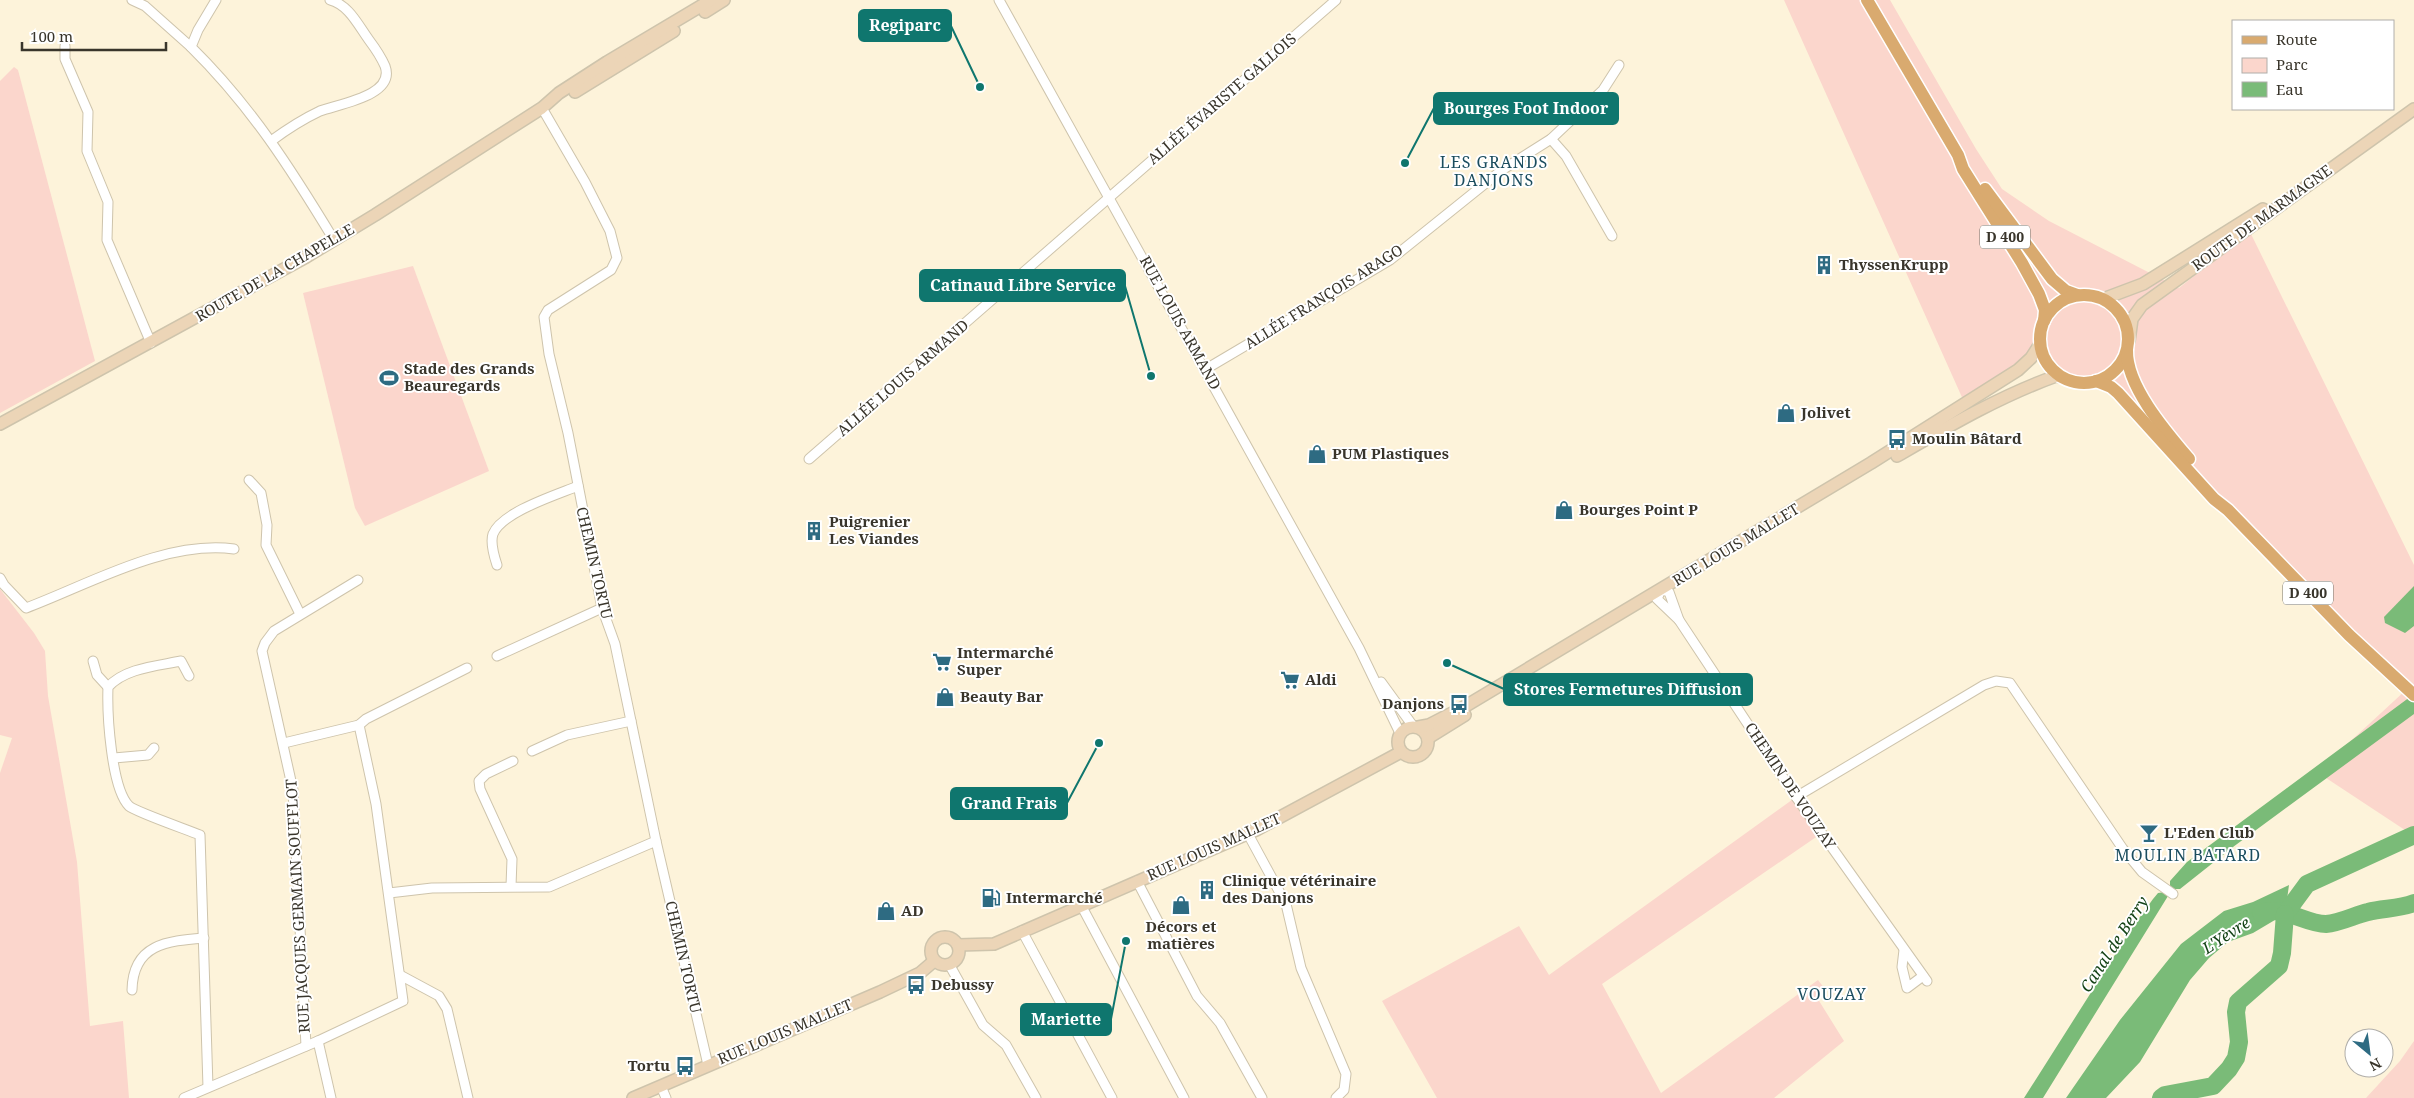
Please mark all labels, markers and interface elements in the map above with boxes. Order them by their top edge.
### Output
callout: Regiparc [859,10,951,41]
text: Regiparc [869,14,941,36]
scale bar [22,20,166,52]
legend [2232,20,2394,110]
text: 100 m [30,26,73,46]
street label: ALLÉE ÉVARISTE GALLOIS [1143,28,1300,168]
text: Route [2276,29,2317,49]
text: Parc [2276,54,2308,74]
text: Eau [2276,79,2304,99]
callout: Bourges Foot Indoor [1434,93,1618,124]
text: Bourges Foot Indoor [1444,97,1609,119]
district label: LES GRANDS DANJONS [1440,151,1548,191]
street label: ROUTE DE MARMAGNE [2187,160,2335,275]
street label: ROUTE DE LA CHAPELLE [192,218,357,326]
road number: D 400 [1980,226,2030,248]
street label: ALLÉE FRANÇOIS ARAGO [1241,239,1406,353]
street label: RUE LOUIS ARMAND [1136,252,1226,393]
building icon: ThyssenKrupp [1813,254,1835,276]
place label: ThyssenKrupp [1839,254,1948,274]
callout: Catinaud Libre Service [920,270,1125,301]
text: Catinaud Libre Service [930,274,1116,296]
street label: ALLÉE LOUIS ARMAND [832,315,972,440]
place label: Stade des Grands Beauregards [404,358,534,395]
sports icon: Stade des Grands Beauregards [378,367,400,389]
shop icon: Jolivet [1775,402,1797,424]
place label: Jolivet [1800,402,1850,422]
bus stop icon: Moulin Bâtard [1886,428,1908,450]
place label: Moulin Bâtard [1912,428,2022,448]
shop icon: PUM Plastiques [1306,443,1328,465]
place label: PUM Plastiques [1332,443,1449,463]
street label: RUE LOUIS MALLET [1668,498,1803,590]
shop icon: Bourges Point P [1553,499,1575,521]
place label: Bourges Point P [1579,499,1698,519]
street label: CHEMIN TORTU [572,505,618,621]
place label: Puigrenier Les Viandes [829,511,919,548]
building icon: Puigrenier Les Viandes [803,520,825,542]
road number: D 400 [2283,582,2333,604]
place label: Intermarché Super [957,642,1054,679]
supermarket icon: Intermarché Super [931,651,953,673]
supermarket icon: Aldi [1279,669,1301,691]
place label: Aldi [1305,669,1337,689]
callout: Stores Fermetures Diffusion [1504,674,1752,705]
text: Stores Fermetures Diffusion [1514,678,1742,700]
shop icon: Beauty Bar [934,686,956,708]
place label: Beauty Bar [960,686,1043,706]
place label: Danjons [1382,693,1444,713]
bus stop icon: Danjons [1448,693,1470,715]
street label: CHEMIN DE VOUZAY [1741,718,1841,853]
street label: RUE JACQUES GERMAIN SOUFFLOT [280,779,314,1034]
callout: Grand Frais [951,788,1067,819]
text: Grand Frais [961,792,1057,814]
street label: RUE LOUIS MALLET [1144,808,1284,885]
bar icon: L'Eden Club [2138,822,2160,844]
place label: L'Eden Club [2164,822,2255,842]
district label: MOULIN BATARD [2115,844,2261,866]
place label: Clinique vétérinaire des Danjons [1222,870,1376,907]
building icon: Clinique vétérinaire des Danjons [1196,879,1218,901]
fuel station icon: Intermarché [980,887,1002,909]
place label: Intermarché [1006,887,1103,907]
water label: Canal de Berry [2075,892,2153,996]
shop icon: Décors et matières [1170,894,1192,916]
street label: CHEMIN TORTU [661,899,707,1015]
shop icon: AD [875,900,897,922]
place label: AD [901,900,924,920]
water label: L'Yèvre [2197,911,2254,959]
place label: Décors et matières [1146,916,1216,953]
bus stop icon: Debussy [905,974,927,996]
place label: Debussy [931,974,994,994]
district label: VOUZAY [1797,983,1867,1005]
street label: RUE LOUIS MALLET [714,994,855,1068]
callout: Mariette [1021,1004,1111,1035]
text: Mariette [1031,1008,1101,1030]
north arrow [2344,1028,2394,1078]
text: N [2366,1054,2385,1076]
place label: Tortu [628,1055,670,1075]
bus stop icon: Tortu [674,1055,696,1077]

